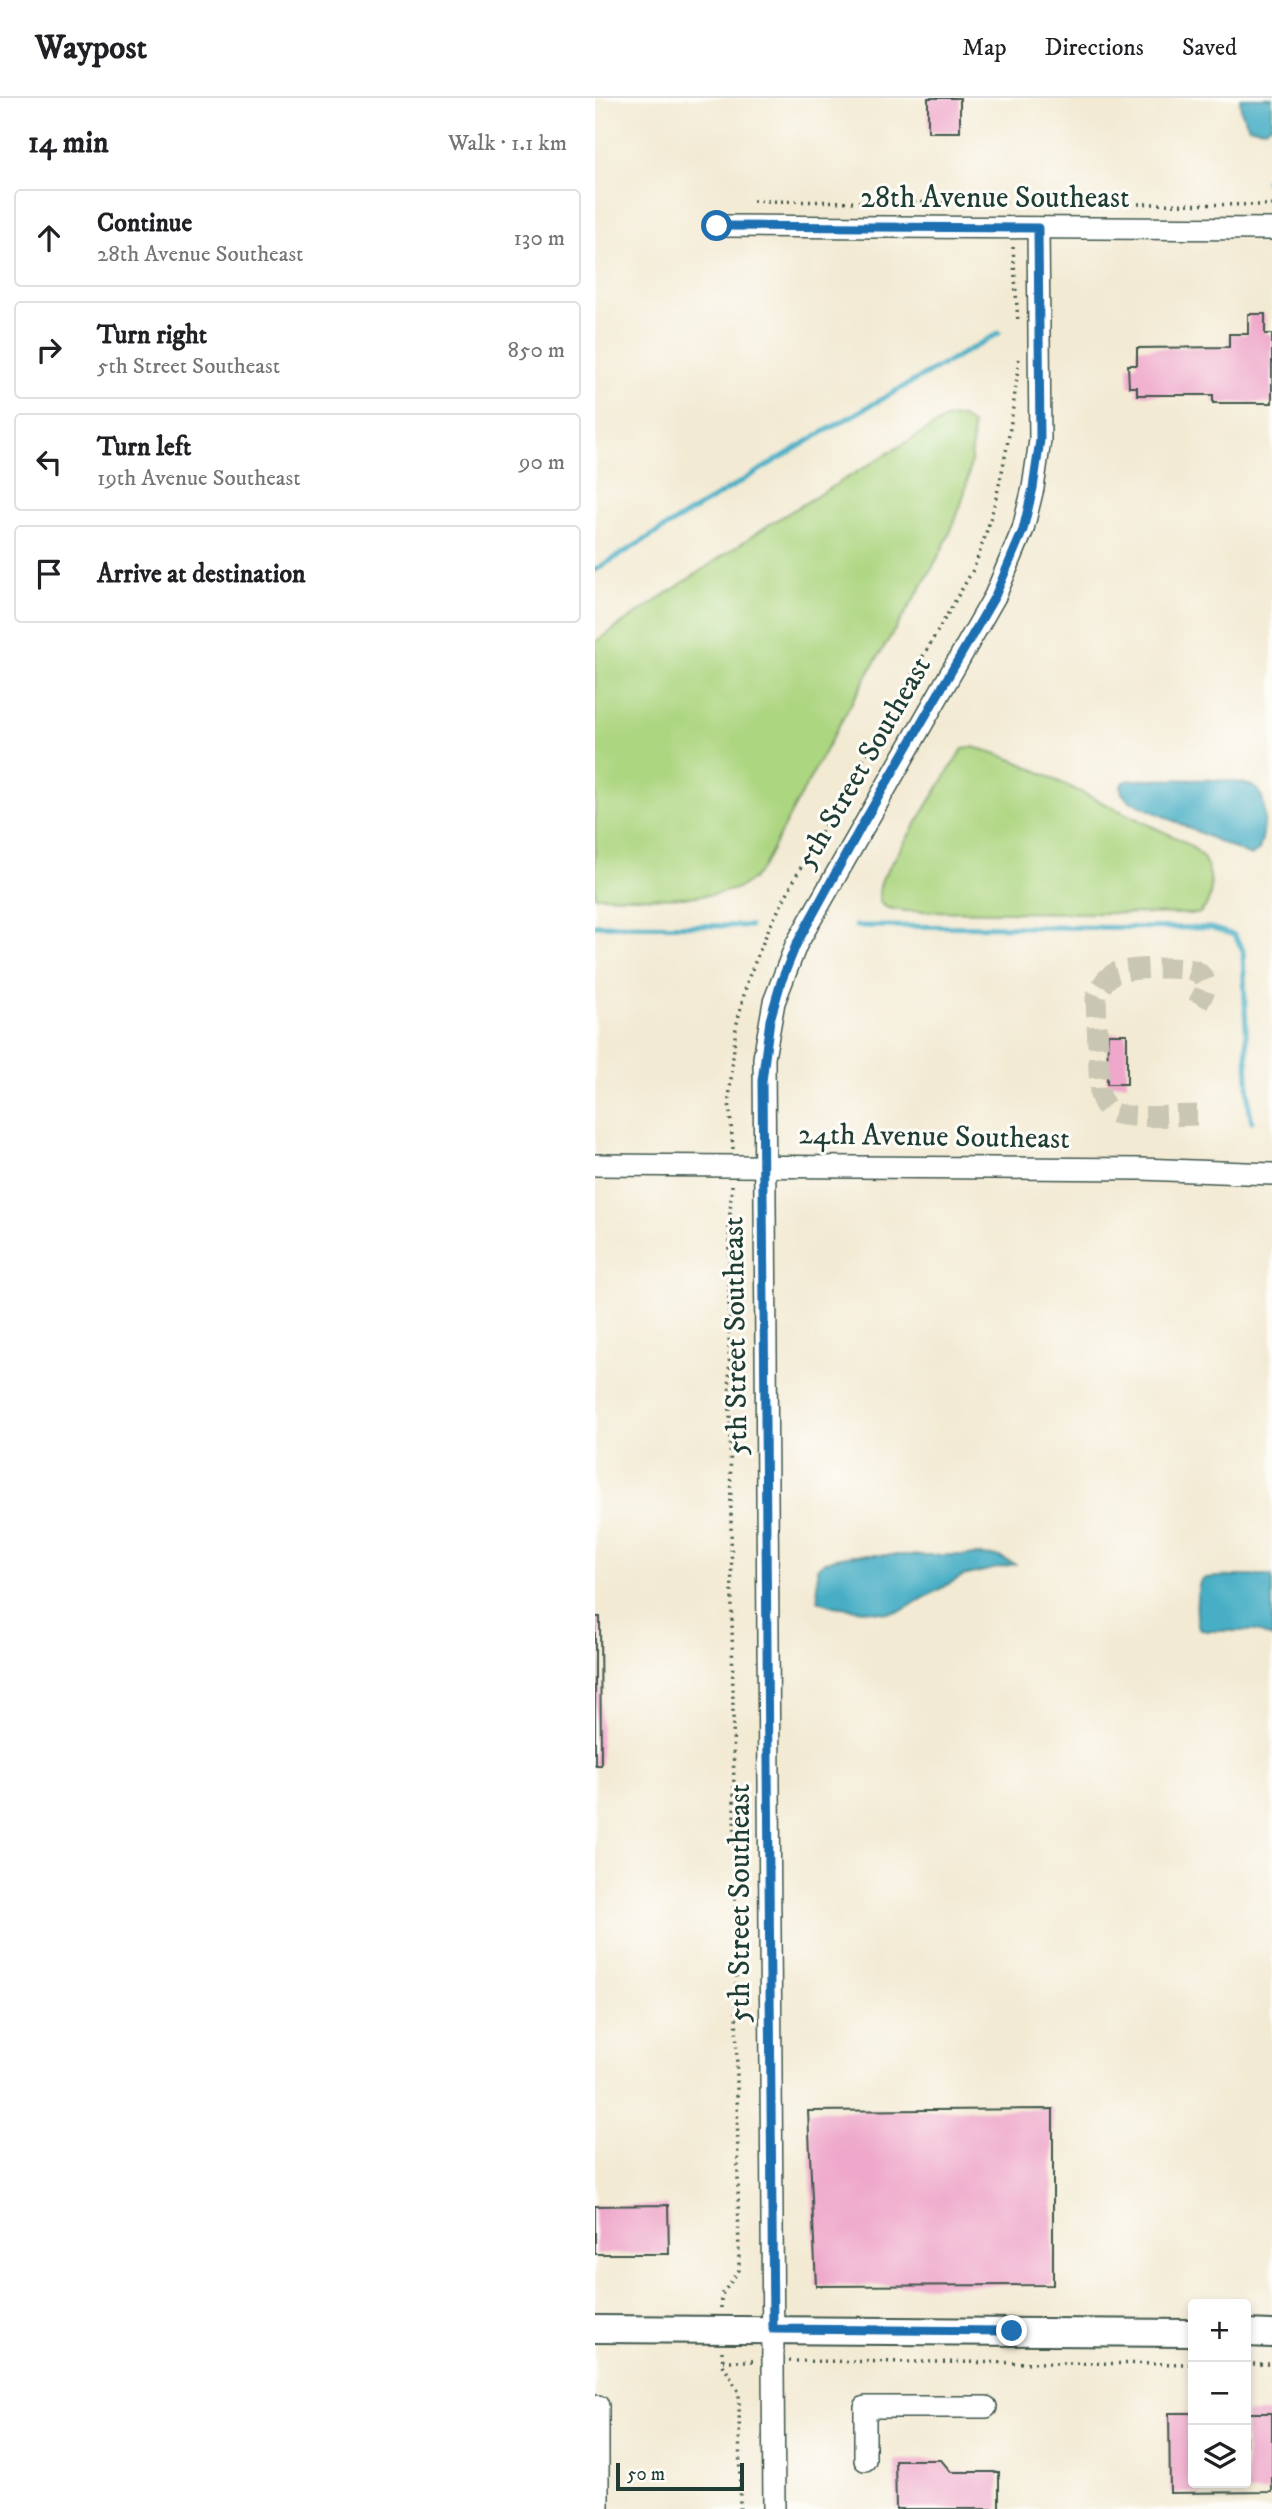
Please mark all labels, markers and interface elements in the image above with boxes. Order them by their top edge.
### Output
text: Waypost [35,28,147,69]
text: Map [962,33,1007,63]
text: Directions [1045,33,1144,63]
text: Saved [1182,33,1237,63]
text: 14 min [28,125,109,162]
text: Walk · 1.1 km [448,129,567,158]
street label: 28th Avenue Southeast [860,180,1130,217]
text: Continue [97,207,192,240]
route start [701,210,732,241]
icon: ahead [30,219,68,257]
text: 130 m [513,224,565,253]
text: 28th Avenue Southeast [97,240,303,269]
text: Turn right [97,319,207,352]
icon: right [30,331,68,369]
text: 850 m [507,336,565,365]
text: 5th Street Southeast [97,352,280,381]
text: Turn left [97,431,191,464]
icon: left [30,443,68,481]
text: 90 m [519,448,565,477]
text: 19th Avenue Southeast [97,464,301,493]
icon: arrive [30,555,68,593]
text: Arrive at destination [97,558,306,591]
street label: 5th Street Southeast [788,650,940,876]
street label: 24th Avenue Southeast [798,1116,1070,1158]
street label: 5th Street Southeast [715,1216,757,1456]
street label: 5th Street Southeast [722,1784,759,2022]
map controls [1188,2299,1251,2488]
button: + [1188,2299,1251,2362]
route end [996,2315,1027,2346]
button: − [1188,2362,1251,2425]
button: layers [1188,2425,1251,2488]
scale bar [616,2460,744,2492]
text: 50 m [627,2463,665,2486]

